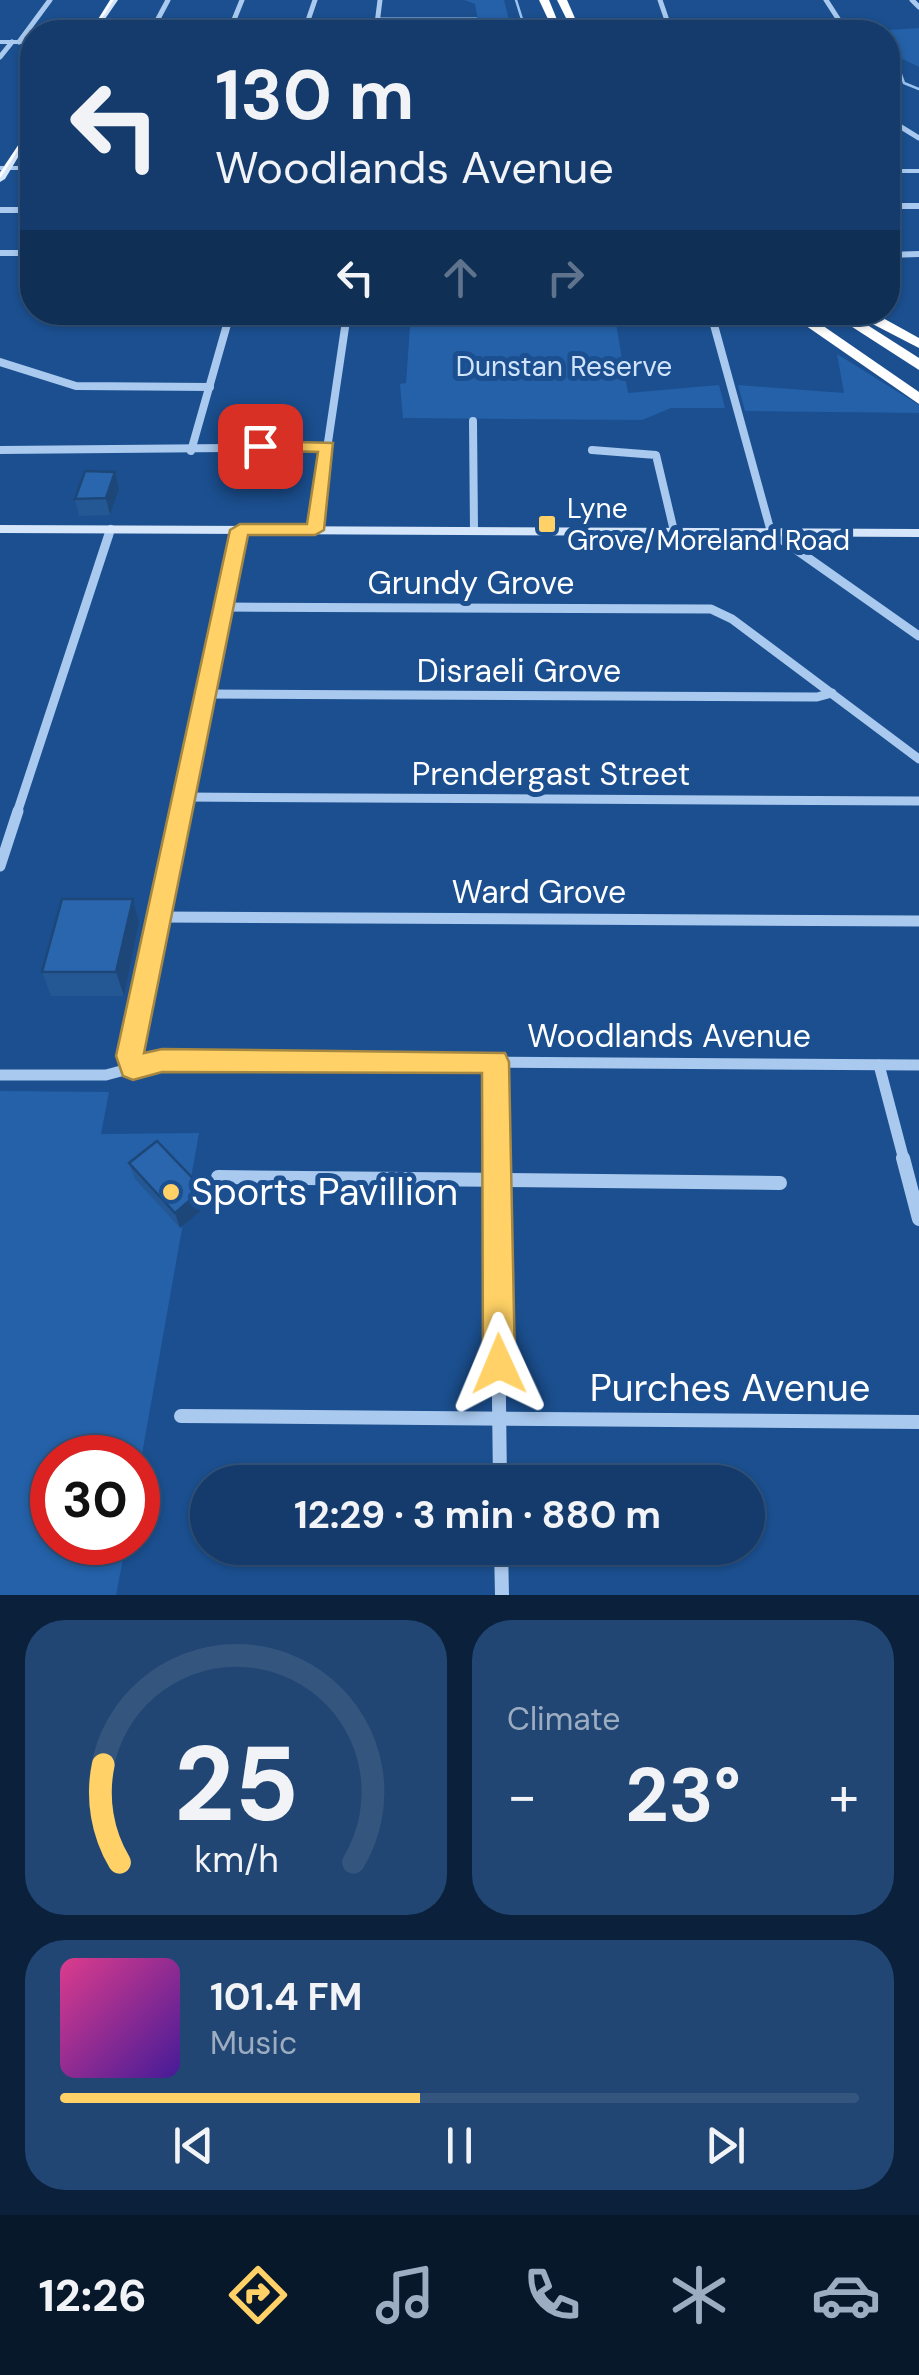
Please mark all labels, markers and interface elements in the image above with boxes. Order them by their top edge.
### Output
text: 130 m [215,50,414,141]
icon: left [50,60,180,190]
text: Woodlands Avenue [215,138,614,197]
icon: left [328,250,383,305]
icon: ahead [433,250,488,305]
icon: right [538,250,593,305]
park label: Dunstan Reserve [456,348,672,385]
pin [218,404,303,489]
icon: arrive [233,419,288,474]
place label: Lyne Grove/Moreland Road [567,490,850,559]
marker: Lyne Grove/Moreland Road [536,513,558,535]
street label: Grundy Grove [367,562,575,604]
street label: Disraeli Grove [417,650,621,692]
street label: Prendergast Street [412,753,690,795]
street label: Ward Grove [452,871,626,913]
street label: Woodlands Avenue [527,1015,811,1057]
place label: Sports Pavillion [191,1167,458,1217]
marker: Sports Pavillion [160,1181,182,1203]
position arrow [447,1312,551,1416]
street label: Purches Avenue [590,1363,870,1413]
speed limit sign: 30 [30,1435,160,1565]
text: 12:29 · 3 min · 880 m [294,1490,661,1540]
text: Climate [507,1698,621,1740]
text: 25 [174,1717,298,1852]
text: 23° [625,1747,741,1844]
text: − [507,1760,537,1832]
text: + [829,1760,859,1832]
text: km/h [194,1837,278,1883]
text: 101.4 FM [210,1972,362,2022]
text: Music [210,2022,297,2064]
icon: previous [166,2118,221,2173]
icon: pause [432,2118,487,2173]
icon: next [698,2118,753,2173]
icon: directions [223,2260,293,2330]
icon: music [370,2260,440,2330]
icon: phone [517,2260,587,2330]
icon: climate [664,2260,734,2330]
icon: car [811,2260,881,2330]
text: 12:26 [38,2266,147,2325]

